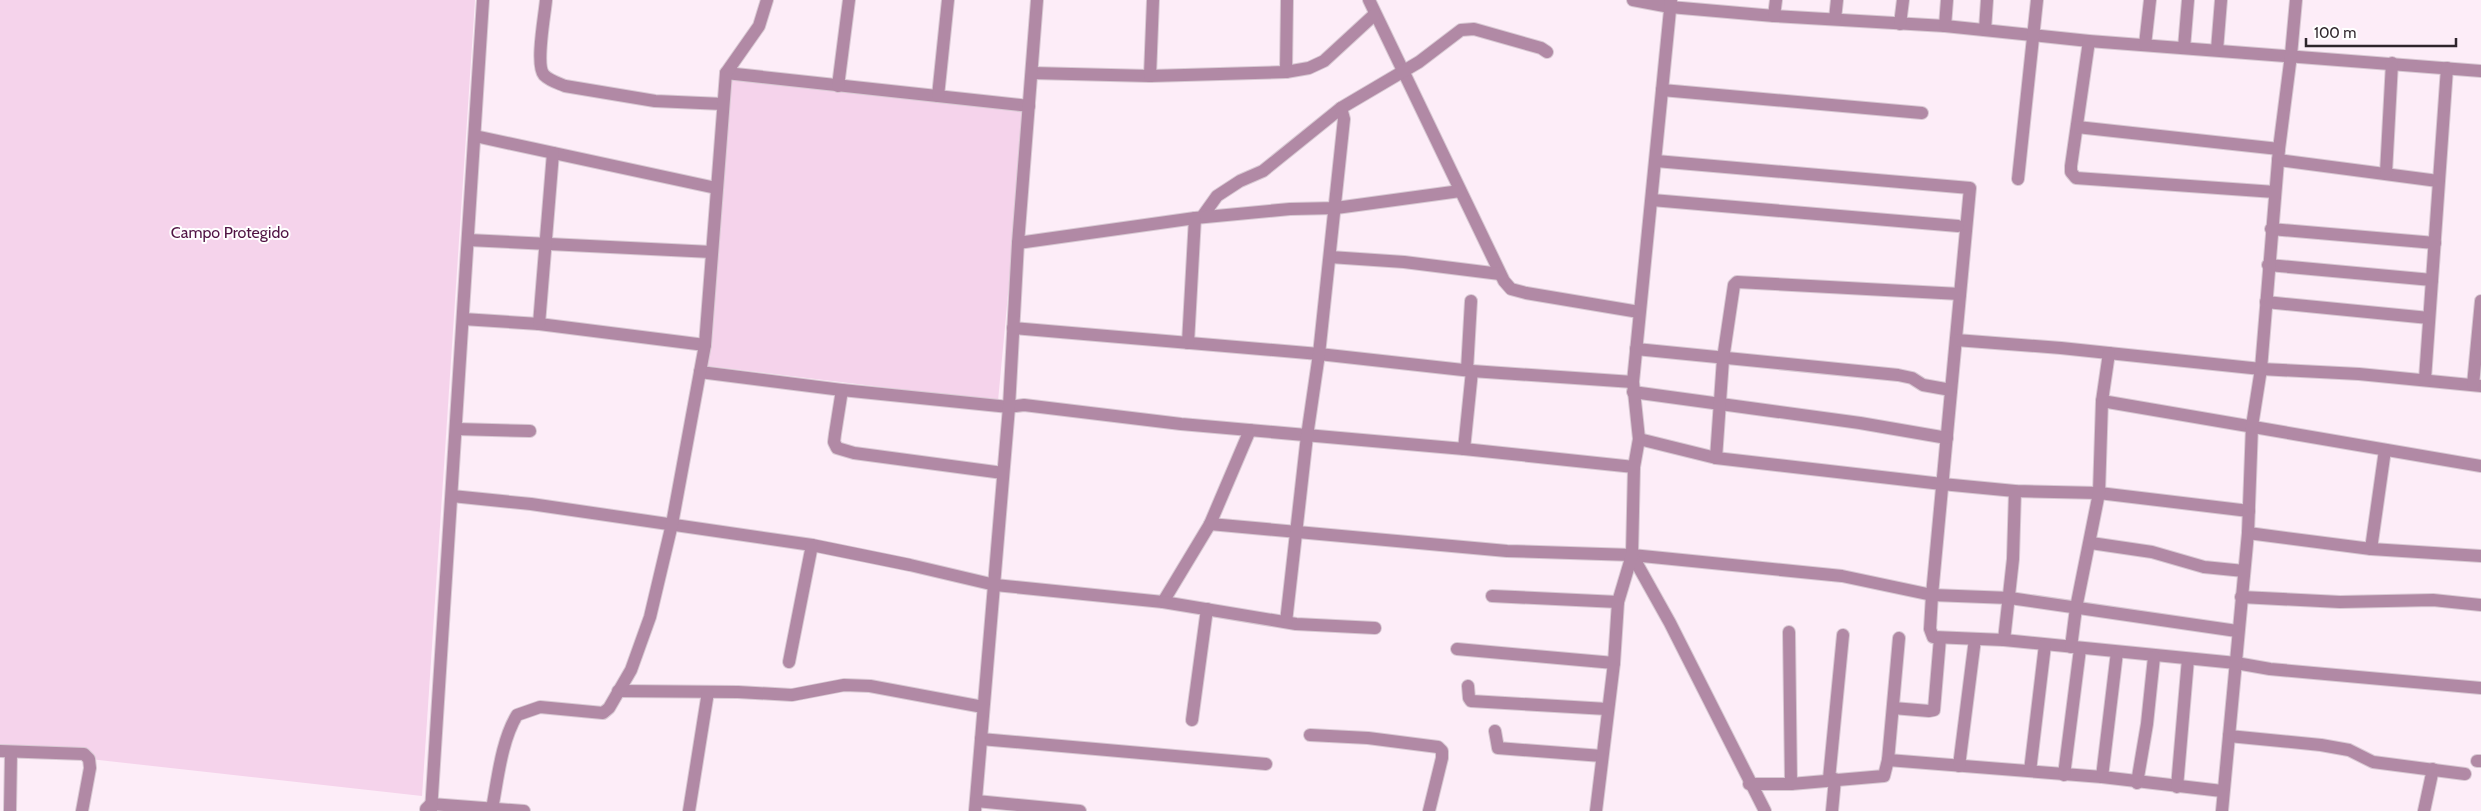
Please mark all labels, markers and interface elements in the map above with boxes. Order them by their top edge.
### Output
scale bar [2306,15,2456,47]
text: 100 m [2314,24,2356,42]
park label: Campo Protegido [171,223,289,242]

